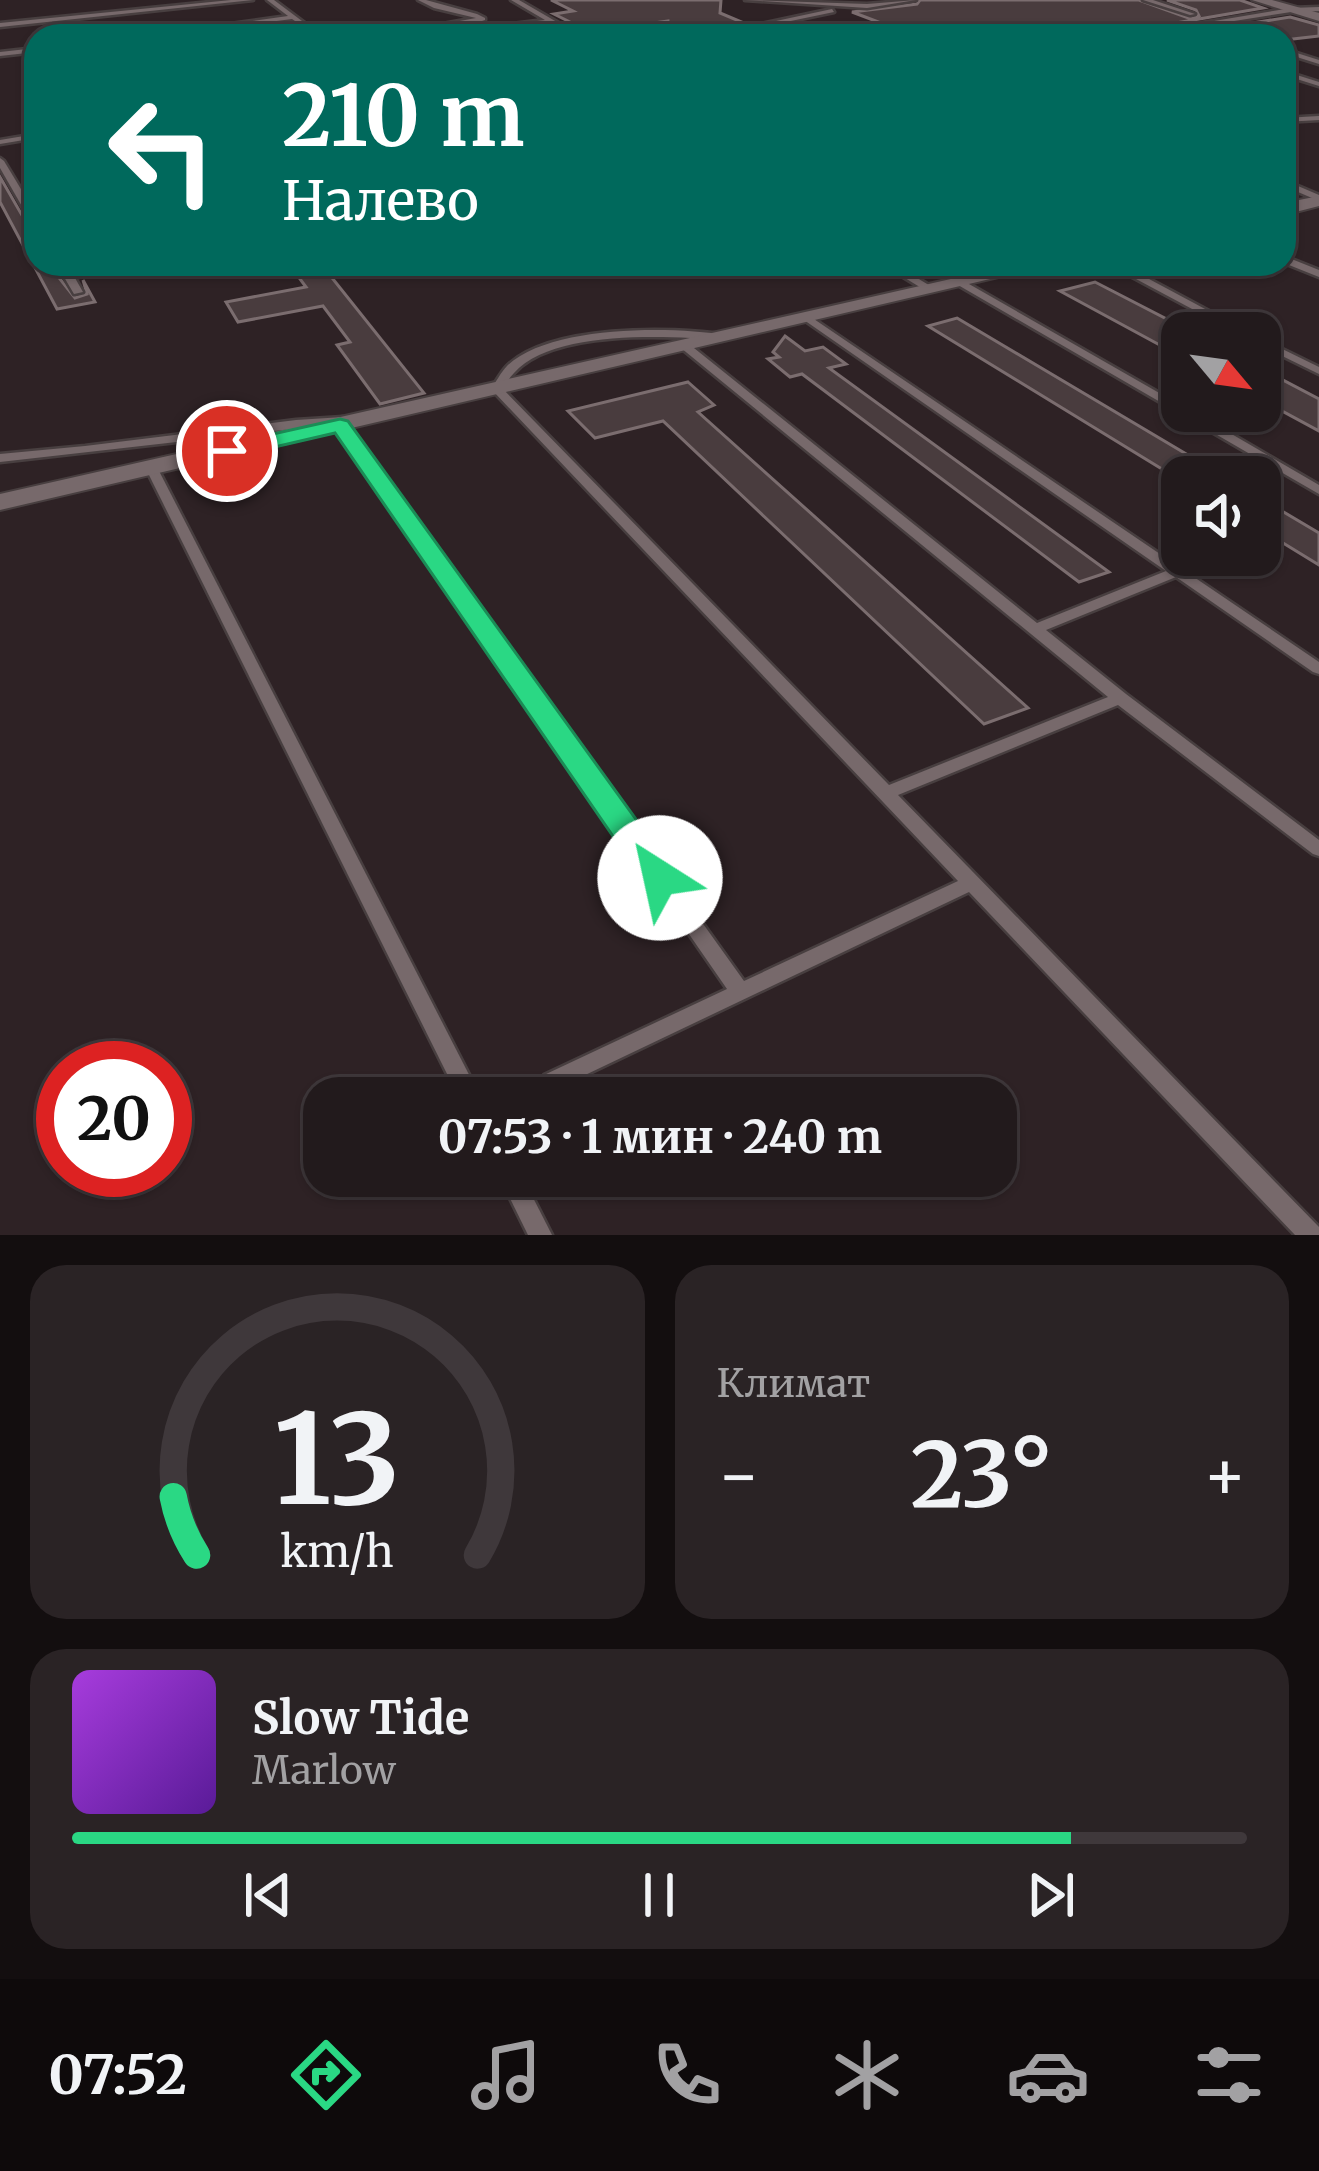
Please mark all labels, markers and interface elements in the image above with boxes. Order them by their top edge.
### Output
text: 210 m [282,63,525,169]
icon: left [84,72,240,228]
text: Налево [282,167,479,235]
north arrow [1161,312,1281,432]
map controls [1161,312,1281,576]
pin [176,400,278,502]
icon: arrive [194,418,260,484]
button: sound [1161,456,1281,576]
position arrow [597,815,723,941]
speed limit sign: 20 [36,1041,192,1197]
text: 07:53 · 1 мин · 240 m [438,1109,882,1165]
text: Климат [717,1359,871,1408]
text: 13 [274,1381,401,1538]
text: 23° [910,1418,1053,1532]
text: − [717,1434,761,1517]
text: + [1203,1434,1247,1517]
text: km/h [280,1525,394,1579]
text: Slow Tide [252,1690,469,1746]
text: Marlow [252,1746,396,1795]
icon: previous [235,1862,301,1928]
icon: pause [626,1862,692,1928]
icon: next [1018,1862,1084,1928]
icon: directions [284,2033,368,2117]
icon: music [464,2033,548,2117]
icon: phone [645,2033,729,2117]
icon: climate [825,2033,909,2117]
icon: car [1006,2033,1090,2117]
icon: filters [1187,2033,1271,2117]
text: 07:52 [48,2041,187,2109]

